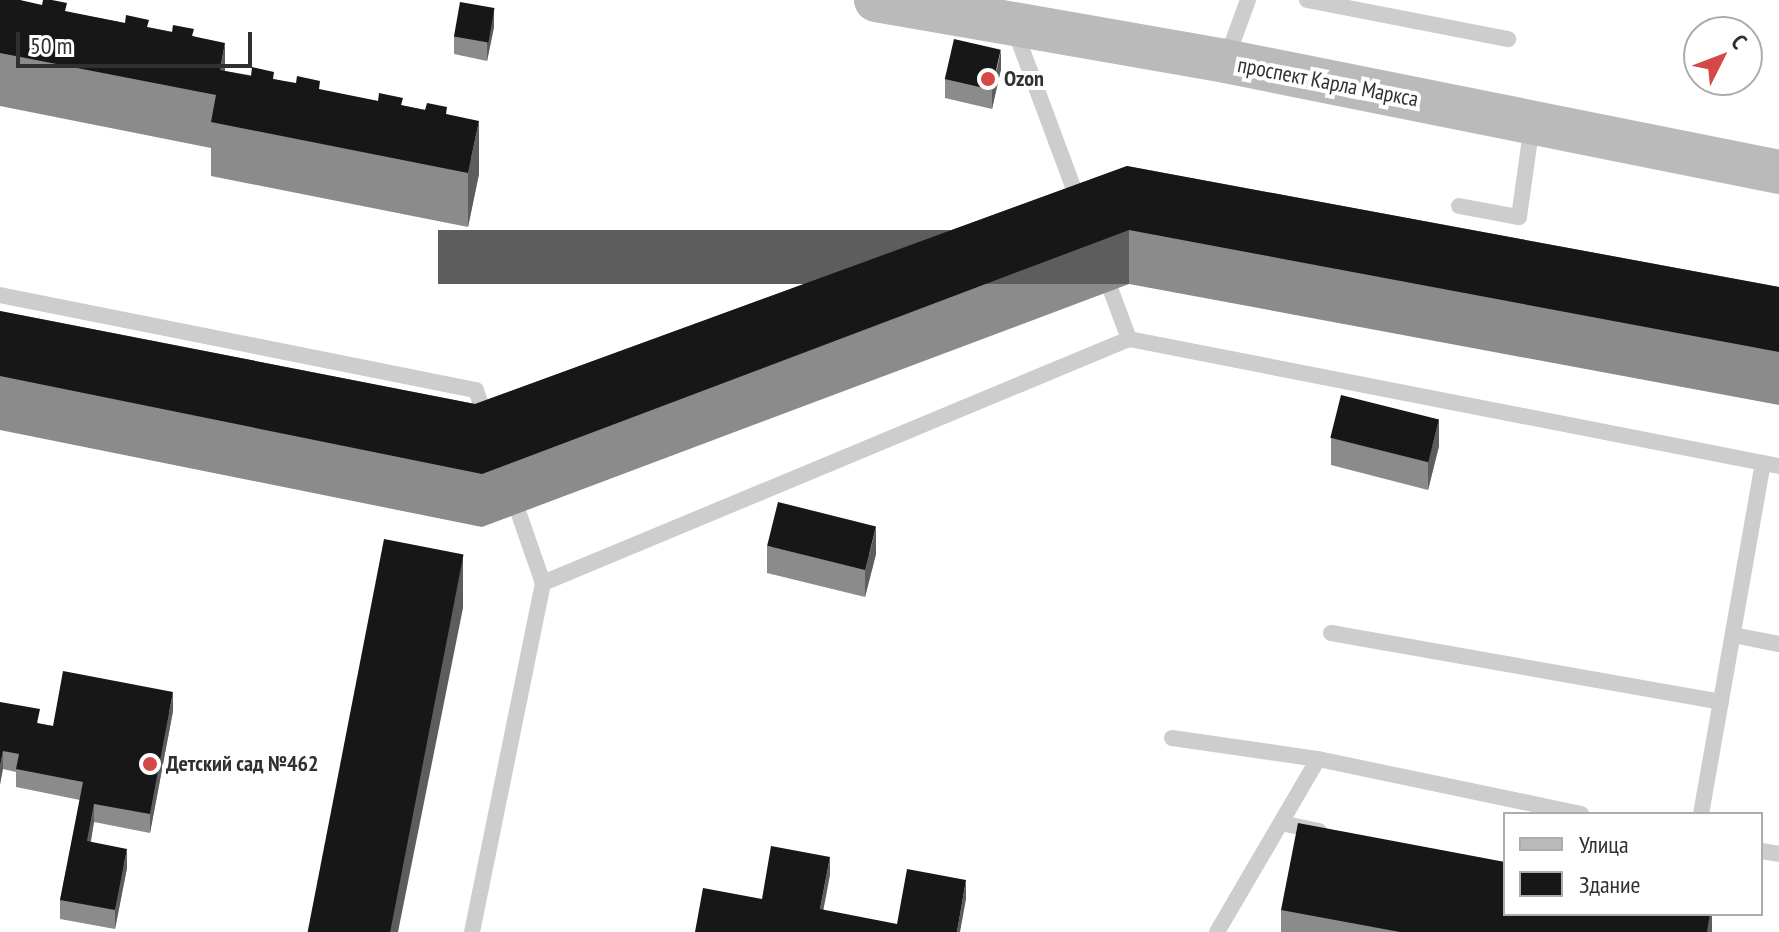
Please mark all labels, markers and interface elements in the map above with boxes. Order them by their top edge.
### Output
scale bar [20,16,256,66]
north arrow [1683,16,1763,96]
text: С [1726,28,1753,54]
text: 50 m [30,30,72,61]
street label: проспект Карла Маркса [1235,51,1421,113]
place label: Ozon [1004,66,1044,92]
marker: Ozon [979,70,997,88]
place label: Детский сад №462 [166,751,318,777]
marker: Детский сад №462 [141,755,159,773]
legend [1503,812,1763,916]
text: Улица [1579,829,1629,860]
text: Здание [1579,869,1640,900]

